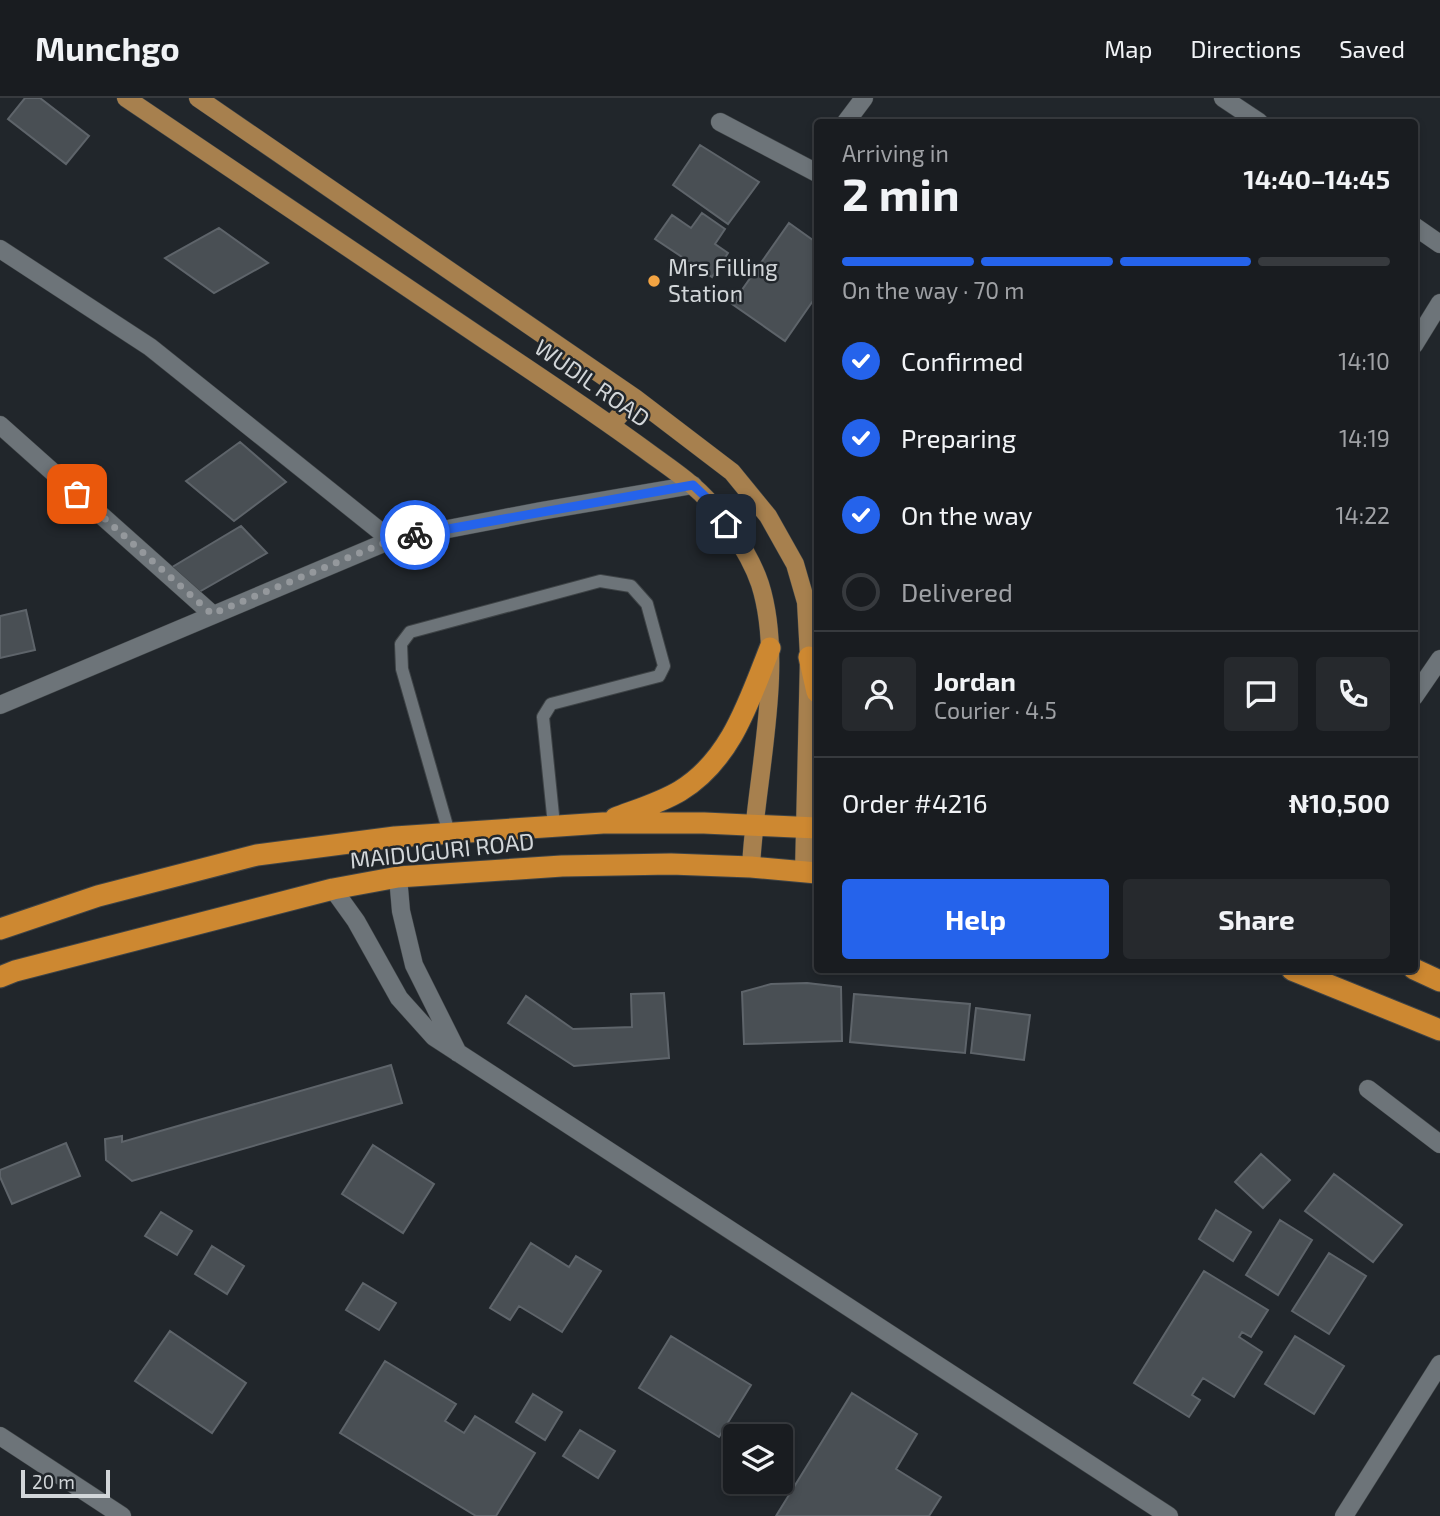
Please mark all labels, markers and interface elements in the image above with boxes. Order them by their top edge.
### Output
text: Munchgo [35,28,180,68]
text: Map [1104,34,1152,63]
text: Directions [1190,34,1301,63]
text: Saved [1339,34,1405,63]
text: Arriving in [842,139,949,167]
text: 14:40–14:45 [1243,163,1390,194]
text: 2 min [842,165,960,220]
place label: Mrs Filling Station [668,253,778,307]
marker: Mrs Filling Station [646,273,662,289]
text: On the way · 70 m [842,276,1024,304]
street label: WUDIL ROAD [530,332,655,432]
icon: check [842,342,880,380]
text: Confirmed [901,345,1024,376]
text: 14:10 [1338,347,1390,375]
icon: check [842,419,880,457]
text: Preparing [901,422,1016,453]
text: 14:19 [1339,424,1390,452]
pin [47,464,107,524]
icon: bag [58,475,96,513]
pin [696,494,756,554]
icon: check [842,496,880,534]
text: On the way [901,499,1032,530]
courier [380,500,450,570]
text: 14:22 [1335,501,1390,529]
icon: home [707,505,745,543]
icon: bike [396,516,434,554]
text: Delivered [901,576,1013,607]
button: person [842,657,916,731]
button: chat [1224,657,1298,731]
button: phone [1316,657,1390,731]
text: Jordan [934,665,1016,696]
text: Courier · 4.5 [934,696,1057,724]
text: Order #4216 [842,787,988,818]
text: ₦10,500 [1289,787,1390,818]
street label: MAIDUGURI ROAD [348,826,535,874]
button: Help [842,879,1109,959]
button: Share [1123,879,1390,959]
map controls [723,1424,793,1494]
button: layers [723,1424,793,1494]
scale bar [21,1467,110,1499]
text: 20 m [32,1470,75,1493]

